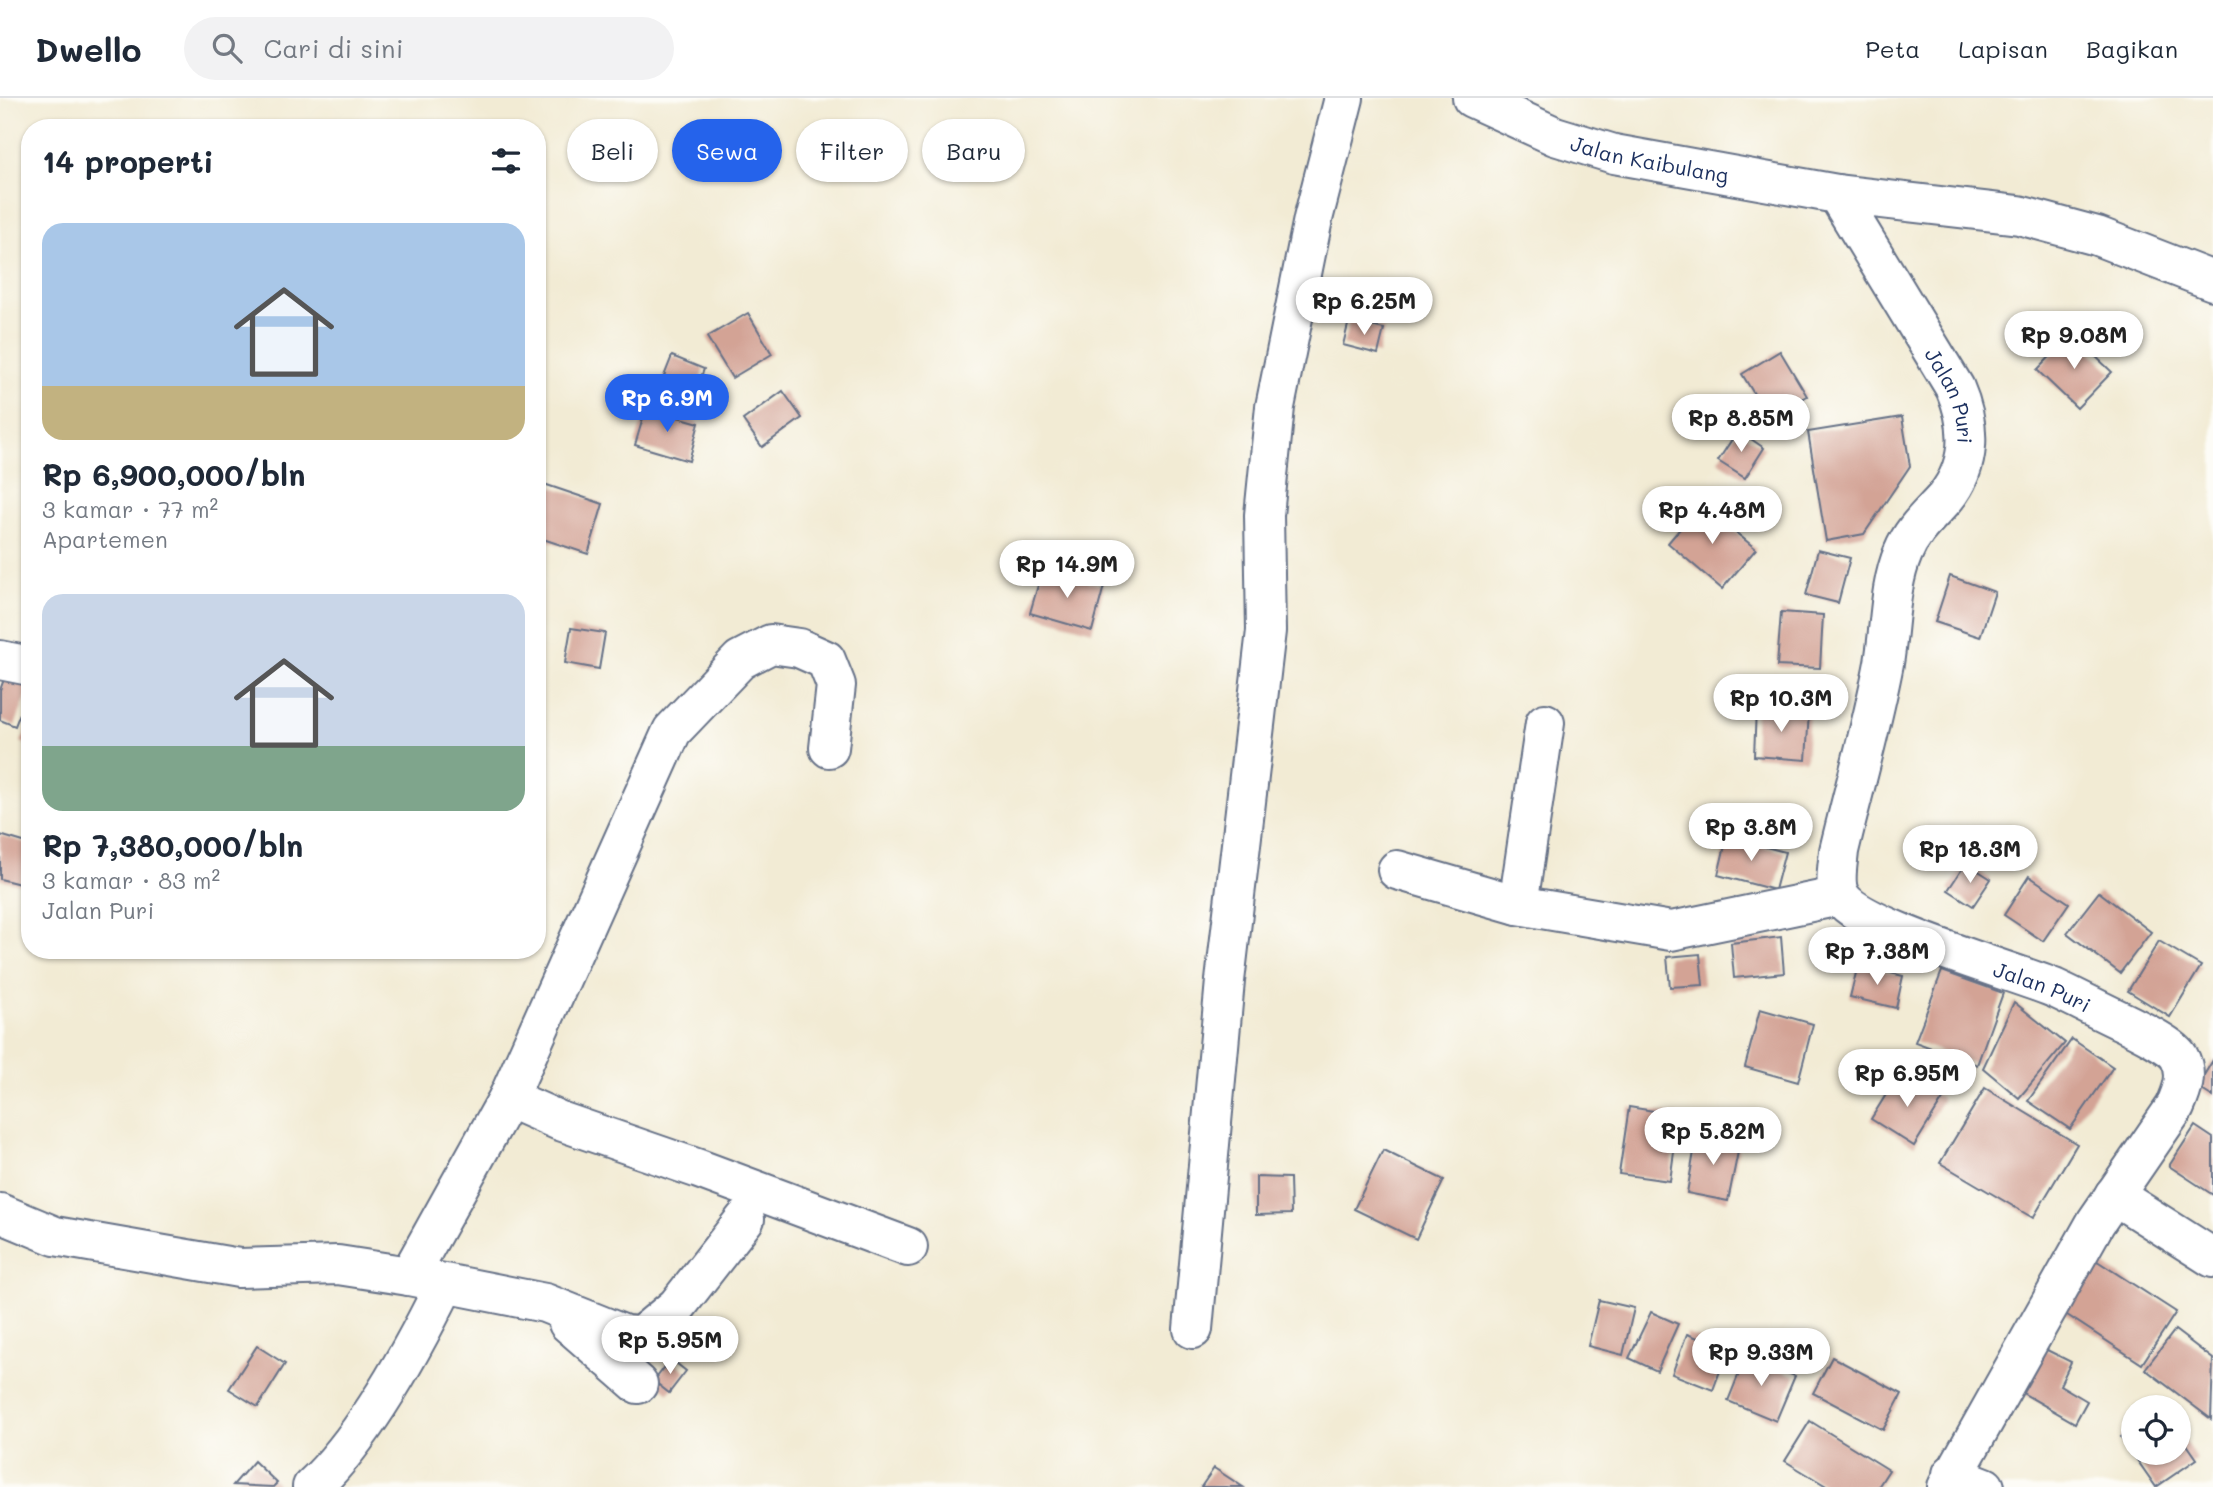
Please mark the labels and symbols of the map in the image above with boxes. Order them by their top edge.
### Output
street label: Jalan Kaibulang [1568,128,1731,188]
pin: Rp 6.25M [1292,278,1436,337]
pin: Rp 9.08M [2002,312,2146,371]
street label: Jalan Puri [1920,342,1980,444]
pin: Rp 6.9M [602,374,732,434]
pin: Rp 8.85M [1669,394,1813,454]
pin: Rp 4.48M [1640,486,1784,546]
pin: Rp 14.9M [995,540,1139,600]
pin: Rp 10.3M [1709,674,1853,734]
pin: Rp 3.8M [1686,804,1816,863]
pin: Rp 18.3M [1898,826,2042,885]
pin: Rp 7.38M [1805,928,1949,987]
street label: Jalan Puri [1990,954,2096,1017]
pin: Rp 6.95M [1835,1049,1979,1109]
pin: Rp 5.82M [1641,1108,1785,1167]
pin: Rp 5.95M [598,1316,742,1376]
pin: Rp 9.33M [1689,1328,1833,1388]

